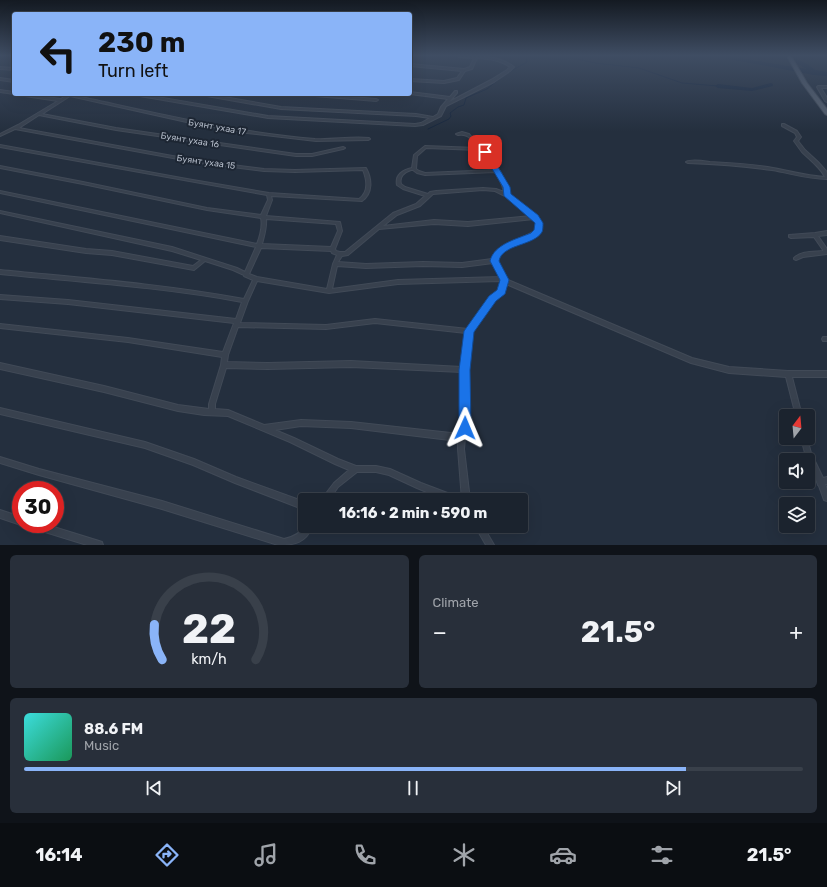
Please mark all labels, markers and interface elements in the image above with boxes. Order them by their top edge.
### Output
text: 230 m [98,26,185,59]
icon: left [32,28,84,80]
text: Turn left [98,60,168,82]
street label: Буянт ухаа 17 [187,117,247,137]
street label: Буянт ухаа 16 [160,130,221,150]
pin [468,135,502,169]
icon: arrive [474,141,496,163]
street label: Буянт ухаа 15 [176,153,236,171]
position arrow [444,407,486,449]
north arrow [779,409,815,445]
map controls [779,409,815,533]
button: sound [779,453,815,489]
speed limit sign: 30 [12,481,64,533]
button: layers [779,497,815,533]
text: 16:16 · 2 min · 590 m [339,504,487,522]
text: Climate [433,595,479,610]
text: 22 [182,603,236,652]
text: 21.5° [581,614,655,650]
text: − [433,619,447,646]
text: + [789,619,803,646]
text: km/h [191,650,227,667]
text: 88.6 FM [84,720,143,738]
text: Music [84,738,119,753]
icon: previous [143,777,165,799]
icon: pause [402,777,424,799]
icon: next [662,777,684,799]
icon: directions [153,841,181,869]
icon: music [252,841,280,869]
icon: phone [351,841,379,869]
icon: climate [450,841,478,869]
icon: car [549,841,577,869]
icon: filters [648,841,676,869]
text: 16:14 [35,844,83,866]
text: 21.5° [747,844,792,866]

